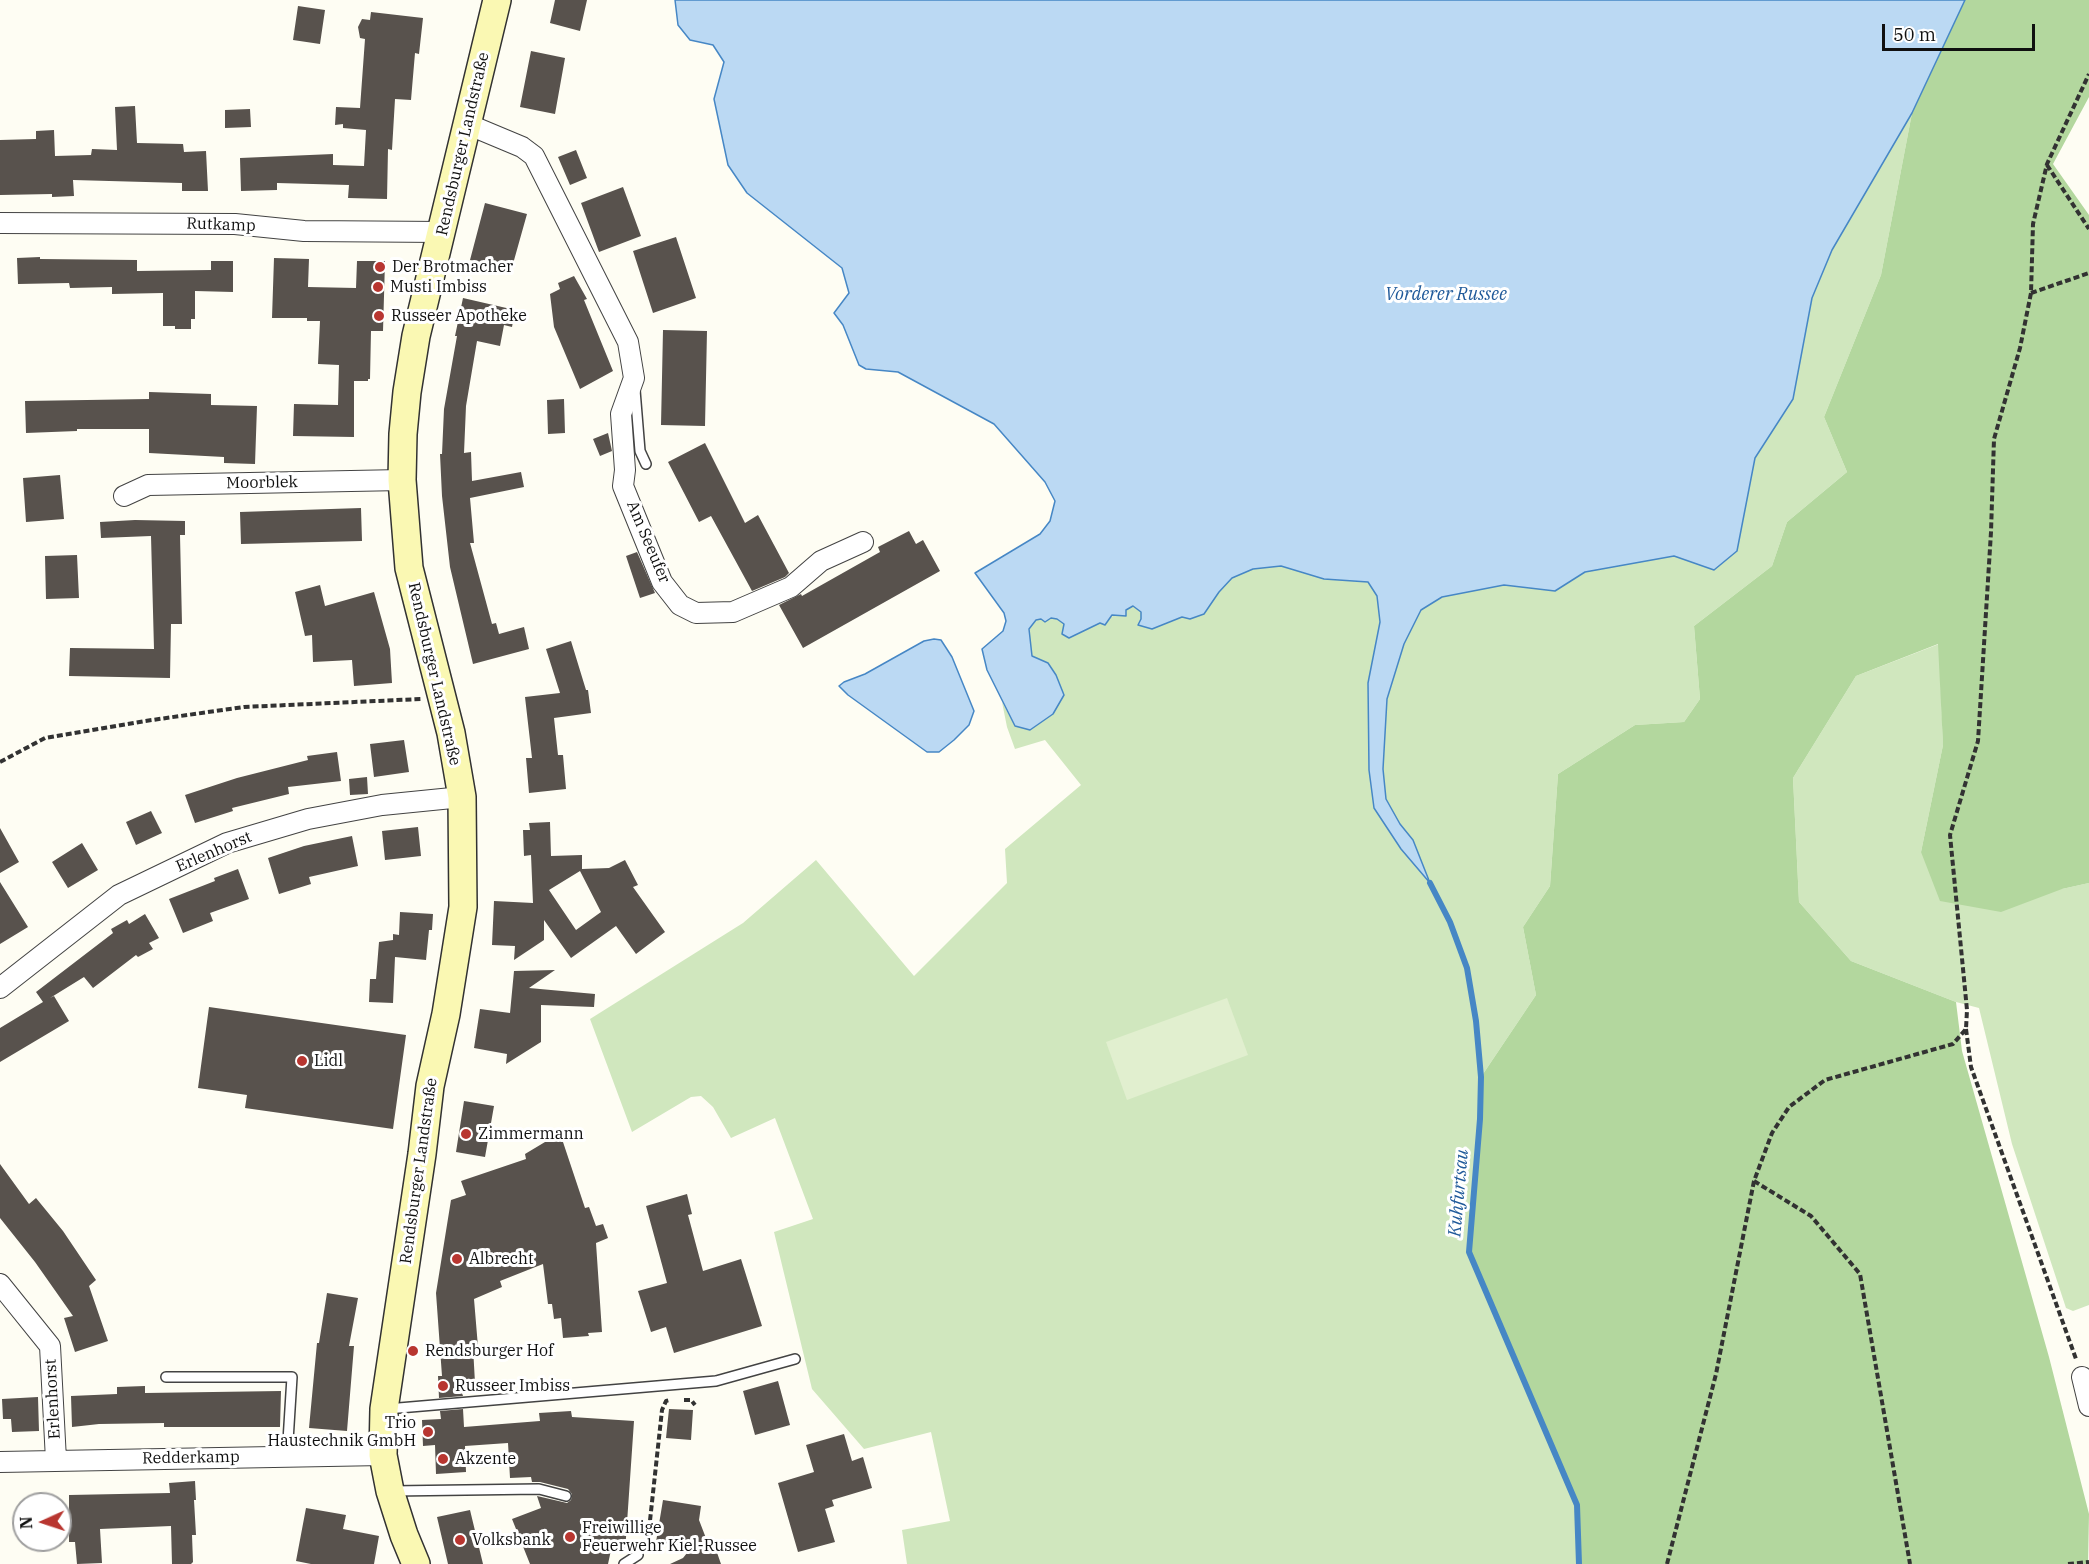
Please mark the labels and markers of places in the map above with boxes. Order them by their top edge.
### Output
place label: Der Brotmacher [392,257,513,277]
marker: Der Brotmacher [373,260,387,274]
place label: Musti Imbiss [390,277,487,297]
marker: Musti Imbiss [371,280,385,294]
place label: Russeer Apotheke [391,306,527,326]
marker: Russeer Apotheke [372,309,386,323]
place label: Lidl [314,1051,343,1071]
marker: Lidl [295,1054,309,1068]
place label: Zimmermann [478,1124,584,1144]
marker: Zimmermann [459,1127,473,1141]
place label: Albrecht [469,1249,534,1269]
marker: Albrecht [450,1252,464,1266]
place label: Rendsburger Hof [425,1341,553,1361]
marker: Rendsburger Hof [406,1344,420,1358]
place label: Russeer Imbiss [455,1376,570,1396]
marker: Russeer Imbiss [436,1379,450,1393]
place label: Trio Haustechnik GmbH [267,1413,416,1451]
marker: Trio Haustechnik GmbH [421,1425,435,1439]
place label: Akzente [455,1449,516,1469]
marker: Akzente [436,1452,450,1466]
place label: Freiwillige Feuerwehr Kiel-Russee [582,1518,757,1556]
place label: Volksbank [472,1530,551,1550]
marker: Freiwillige Feuerwehr Kiel-Russee [563,1530,577,1544]
marker: Volksbank [453,1533,467,1547]

